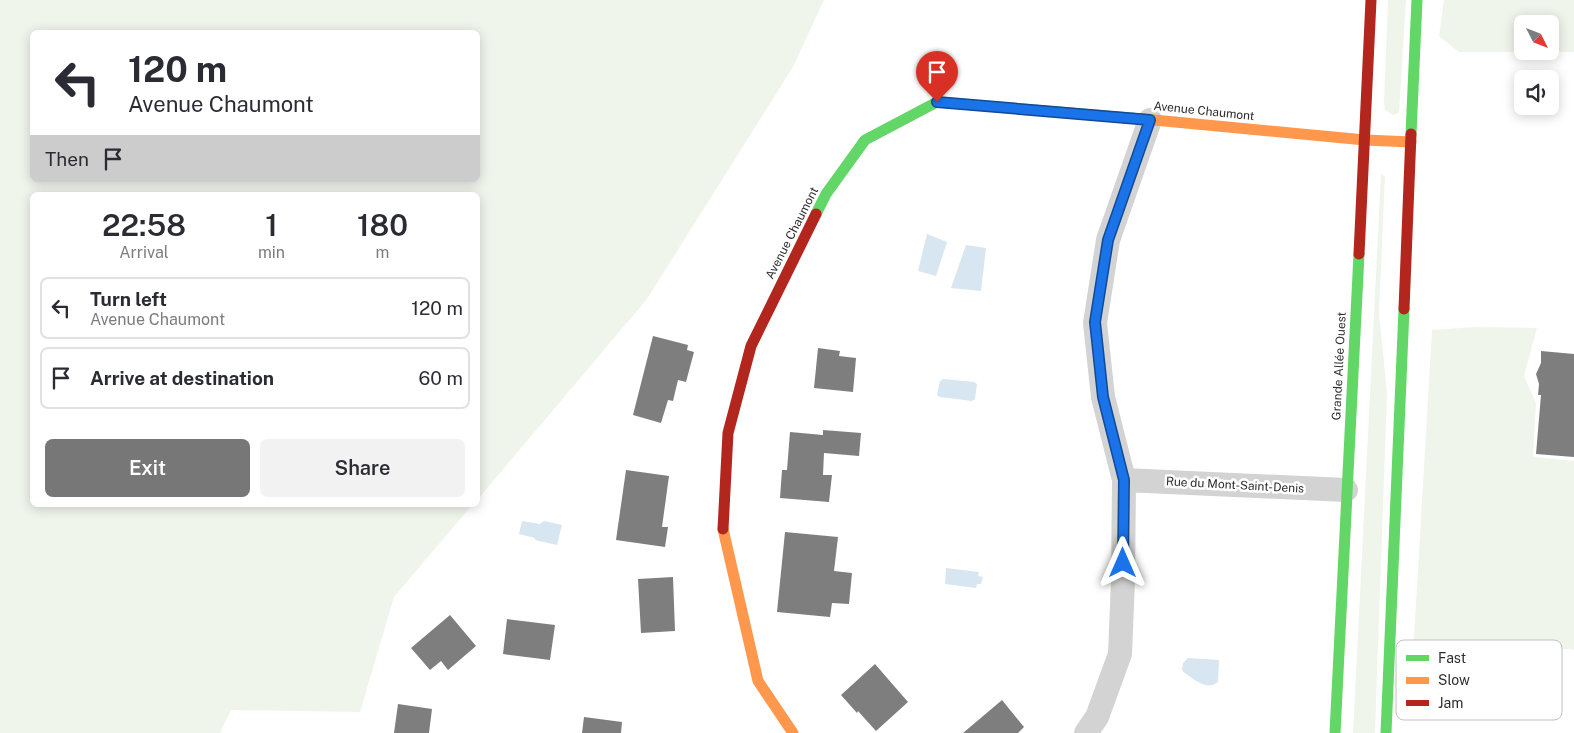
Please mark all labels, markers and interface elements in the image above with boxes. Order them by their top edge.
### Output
north arrow [1514,15,1559,60]
map controls [1514,15,1559,115]
text: 120 m [128,49,227,90]
icon: left [45,50,110,115]
pin [916,51,958,102]
icon: arrive [923,58,951,86]
button: sound [1514,70,1559,115]
text: Avenue Chaumont [128,91,314,117]
street label: Avenue Chaumont [1153,99,1255,123]
icon: arrive [99,145,127,173]
text: Then [45,148,89,170]
street label: Avenue Chaumont [763,184,821,281]
text: 22:58 [102,207,186,243]
text: 1 [265,207,278,243]
text: 180 [357,207,408,243]
text: Arrival [119,243,169,262]
text: min [258,243,285,262]
text: m [376,243,389,262]
text: Turn left [90,288,167,310]
icon: left [47,294,75,322]
text: 120 m [411,297,463,319]
text: Avenue Chaumont [90,310,225,329]
street label: Grande Allée Ouest [1329,311,1349,421]
icon: arrive [47,364,75,392]
text: Arrive at destination [90,367,274,389]
text: 60 m [419,367,463,389]
button: Exit [45,439,250,497]
button: Share [260,439,465,497]
street label: Rue du Mont-Saint-Denis [1165,474,1305,496]
position arrow [1096,536,1148,588]
legend [1396,640,1562,720]
text: Fast [1438,650,1466,666]
text: Slow [1438,672,1470,688]
text: Jam [1438,695,1463,711]

